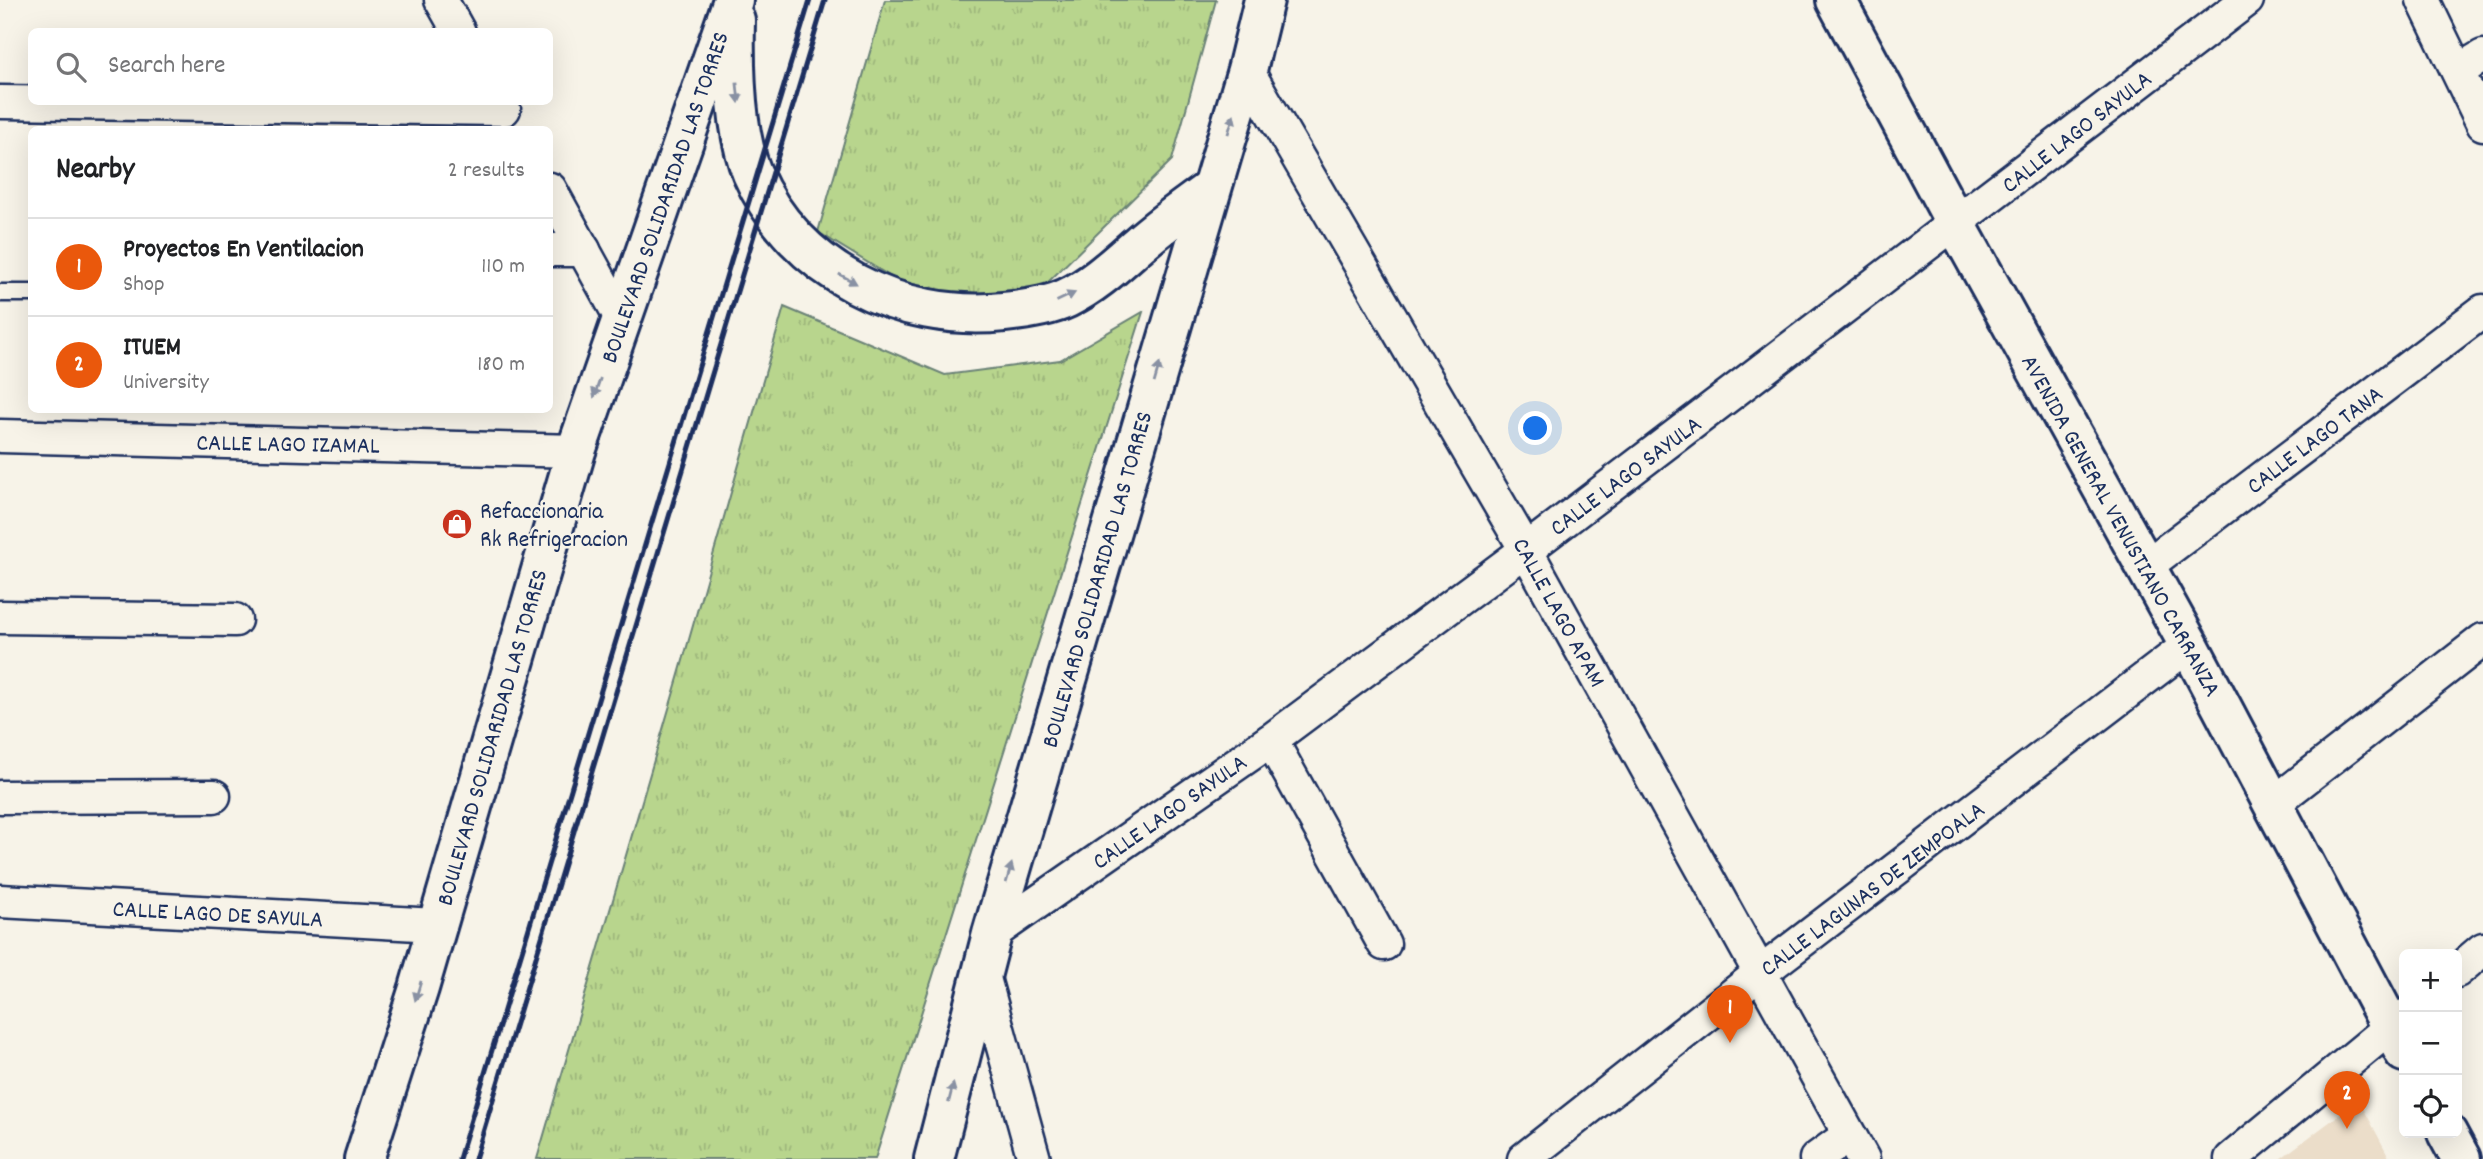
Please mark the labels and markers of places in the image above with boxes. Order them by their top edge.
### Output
place label: Refaccionaria Rk Refrigeracion [480,496,628,558]
shop icon: Refaccionaria Rk Refrigeracion [440,507,474,541]
pin: 1 [1707,985,1753,1043]
pin: 2 [2324,1071,2370,1129]

